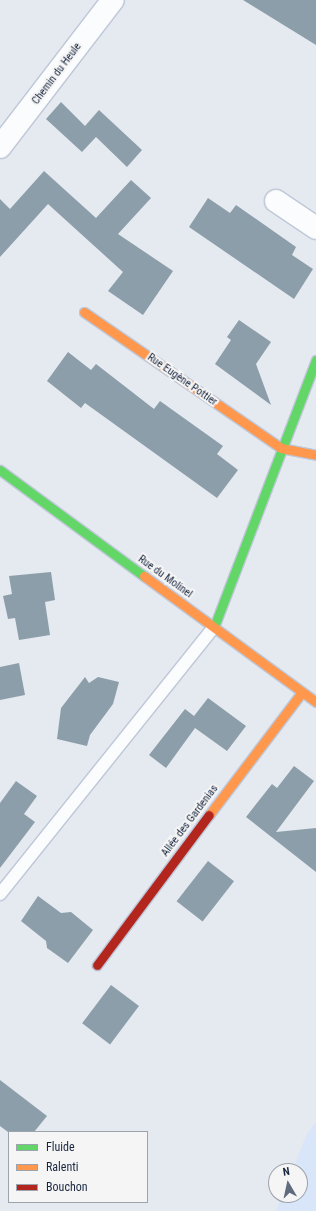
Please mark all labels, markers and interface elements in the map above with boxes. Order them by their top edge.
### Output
street label: Chemin du Heule [30,41,84,107]
street label: Rue Eugène Pottier [145,351,219,409]
street label: Rue du Molinel [135,553,195,601]
street label: Allée des Gardenias [159,783,221,859]
legend [8,1131,148,1203]
text: Fluide [46,1140,75,1154]
text: Ralenti [46,1160,79,1174]
north arrow [268,1163,308,1203]
text: N [282,1165,291,1179]
text: Bouchon [46,1180,88,1194]

